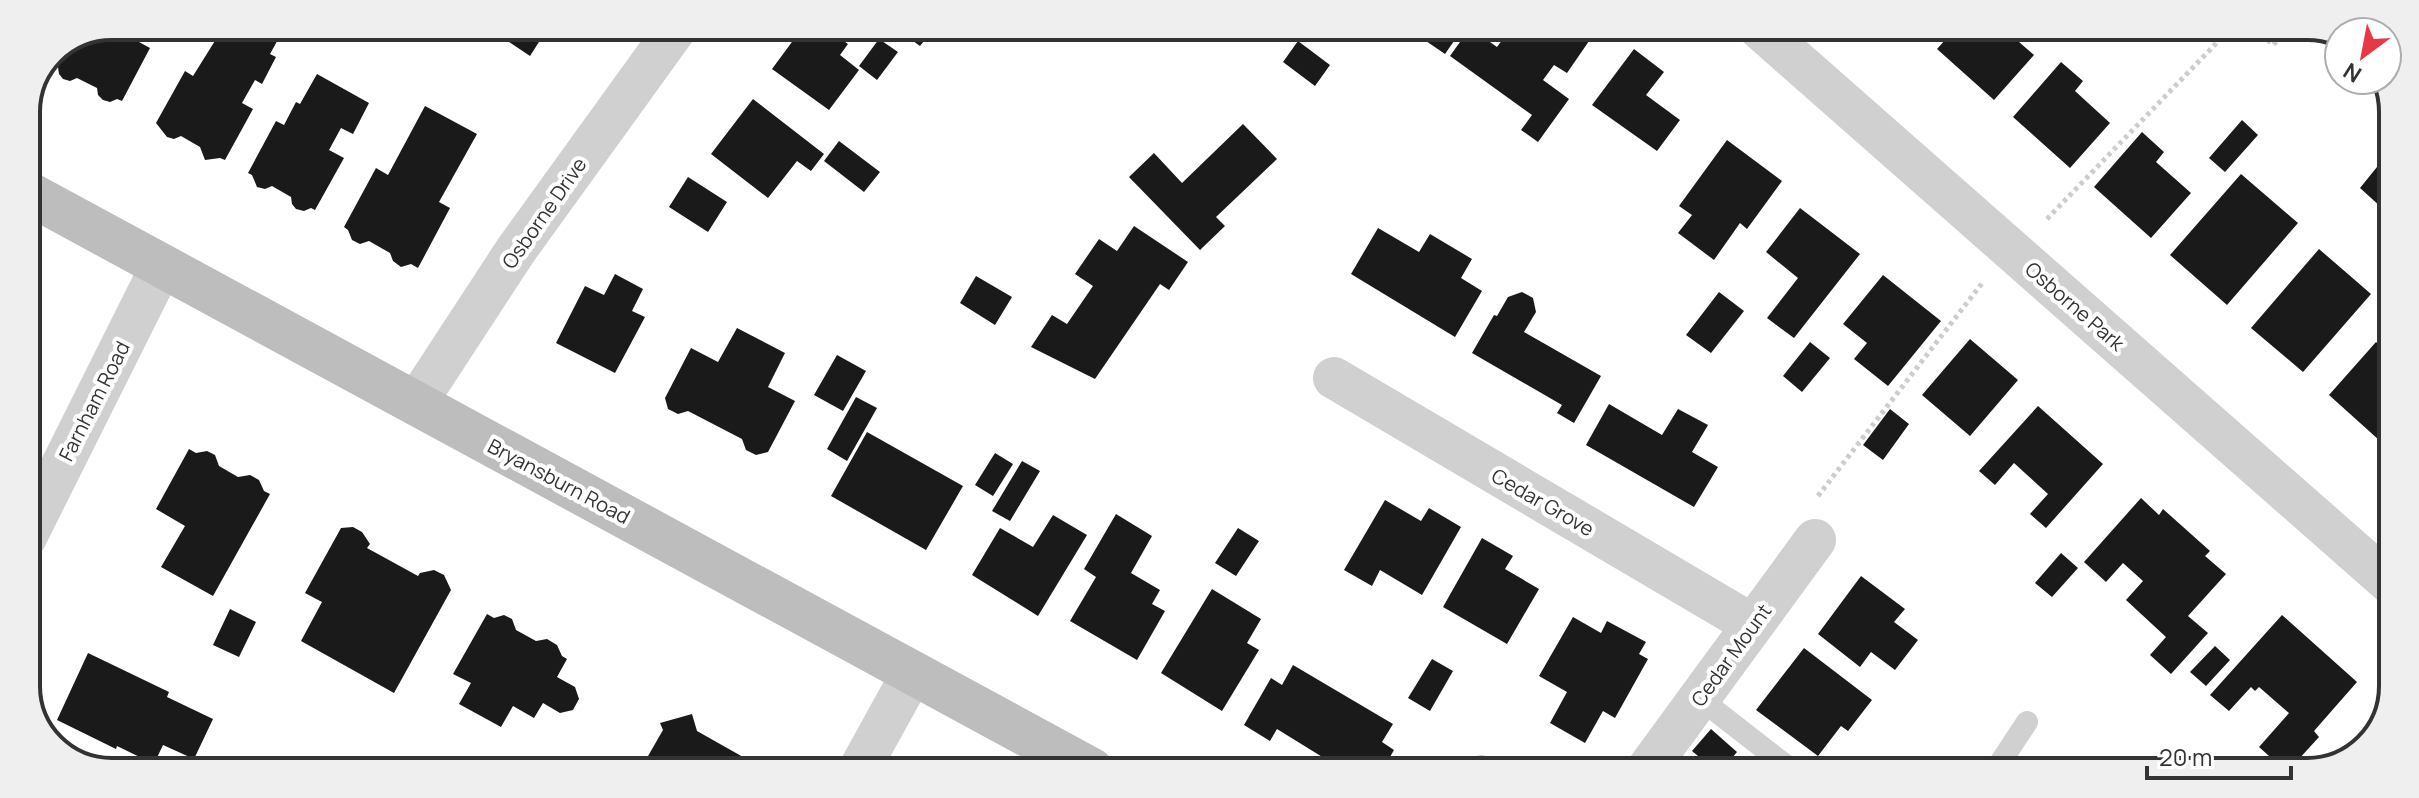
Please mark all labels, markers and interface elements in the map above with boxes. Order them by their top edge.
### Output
north arrow [2323,16,2403,96]
text: N [2338,56,2367,90]
street label: Osborne Drive [496,152,592,274]
street label: Osborne Park [2020,255,2131,357]
street label: Farnham Road [52,336,136,466]
street label: Bryansburn Road [483,432,635,530]
street label: Cedar Grove [1487,462,1599,542]
street label: Cedar Mount [1685,598,1777,712]
scale bar [2147,730,2291,780]
text: 20 m [2159,740,2212,773]

